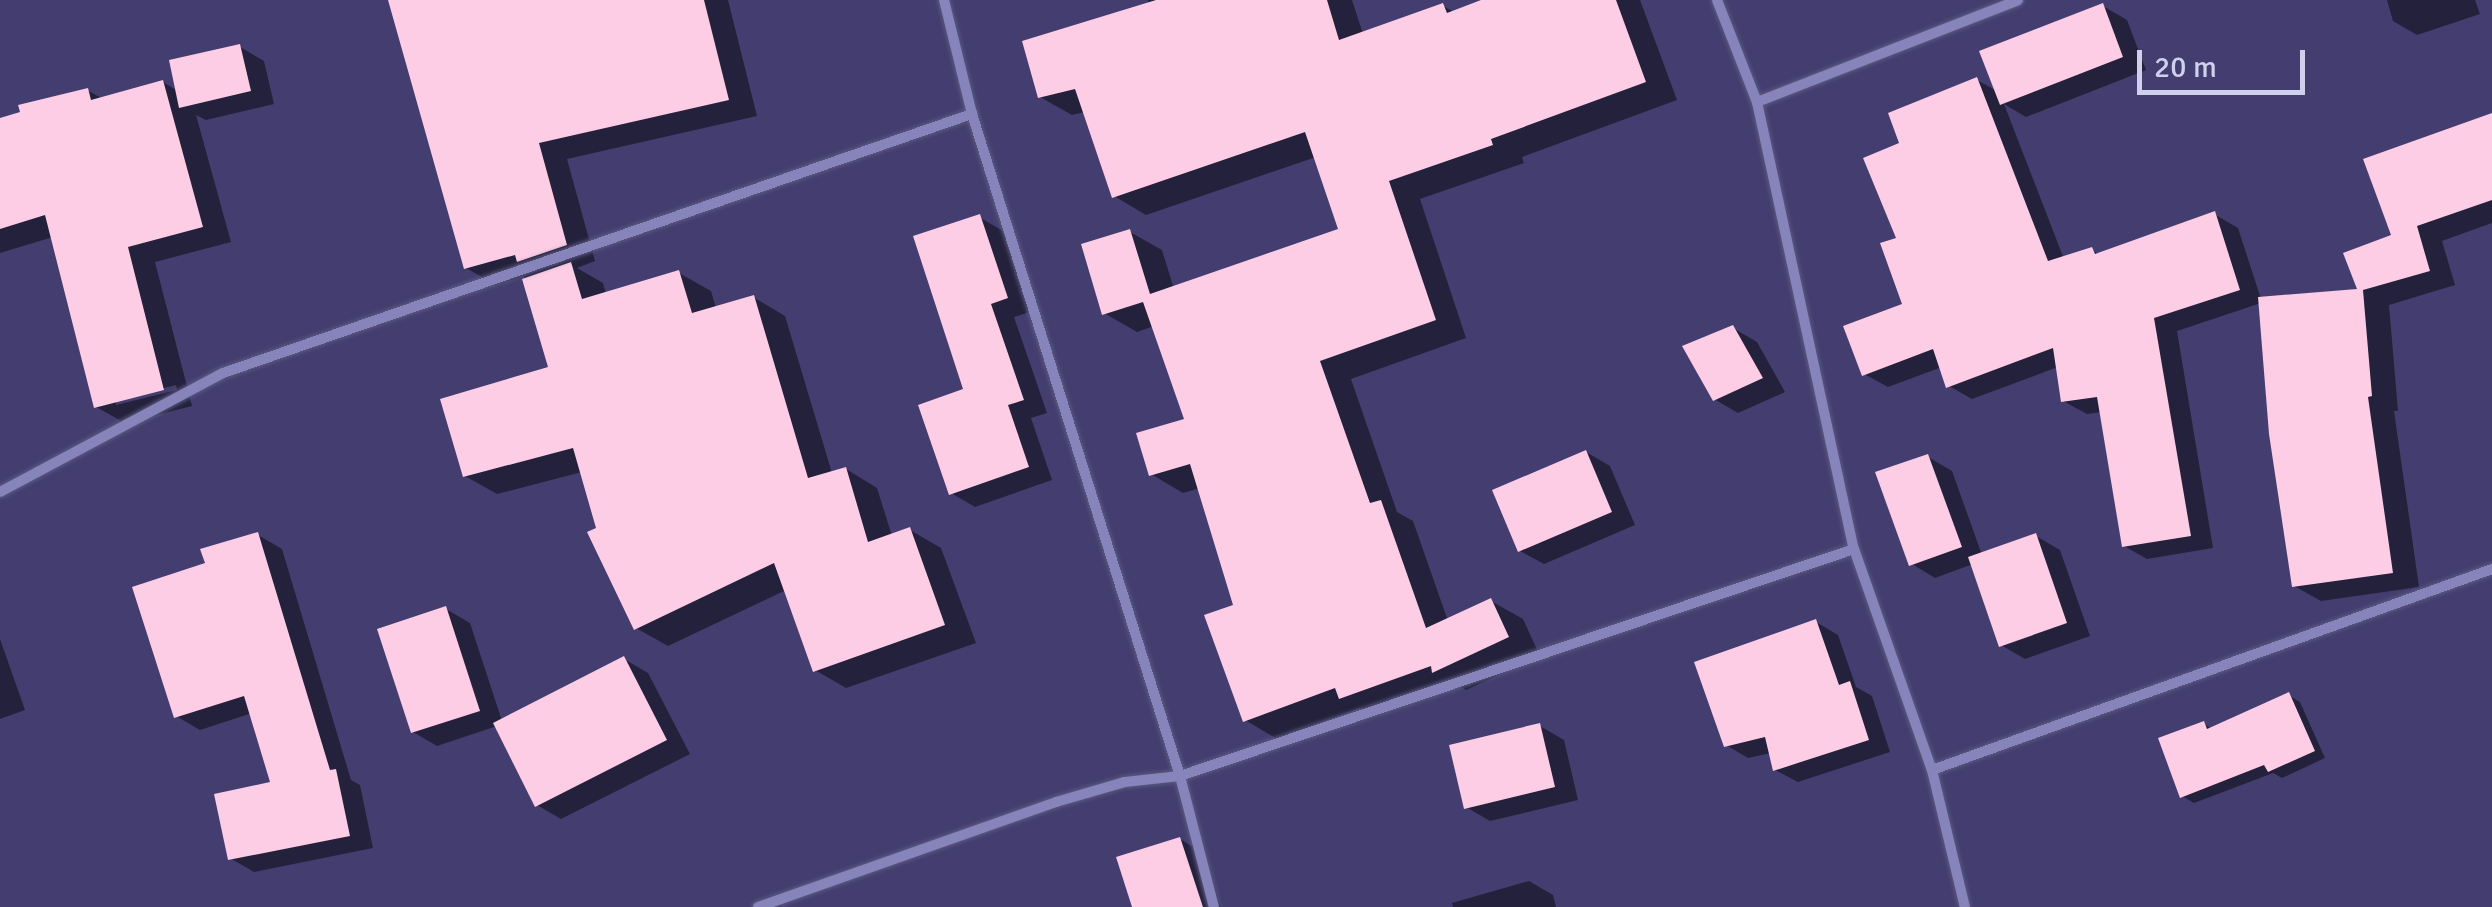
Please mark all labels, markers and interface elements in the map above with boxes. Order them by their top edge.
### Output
scale bar [2142,30,2310,92]
text: 20 m [2154,49,2217,86]

